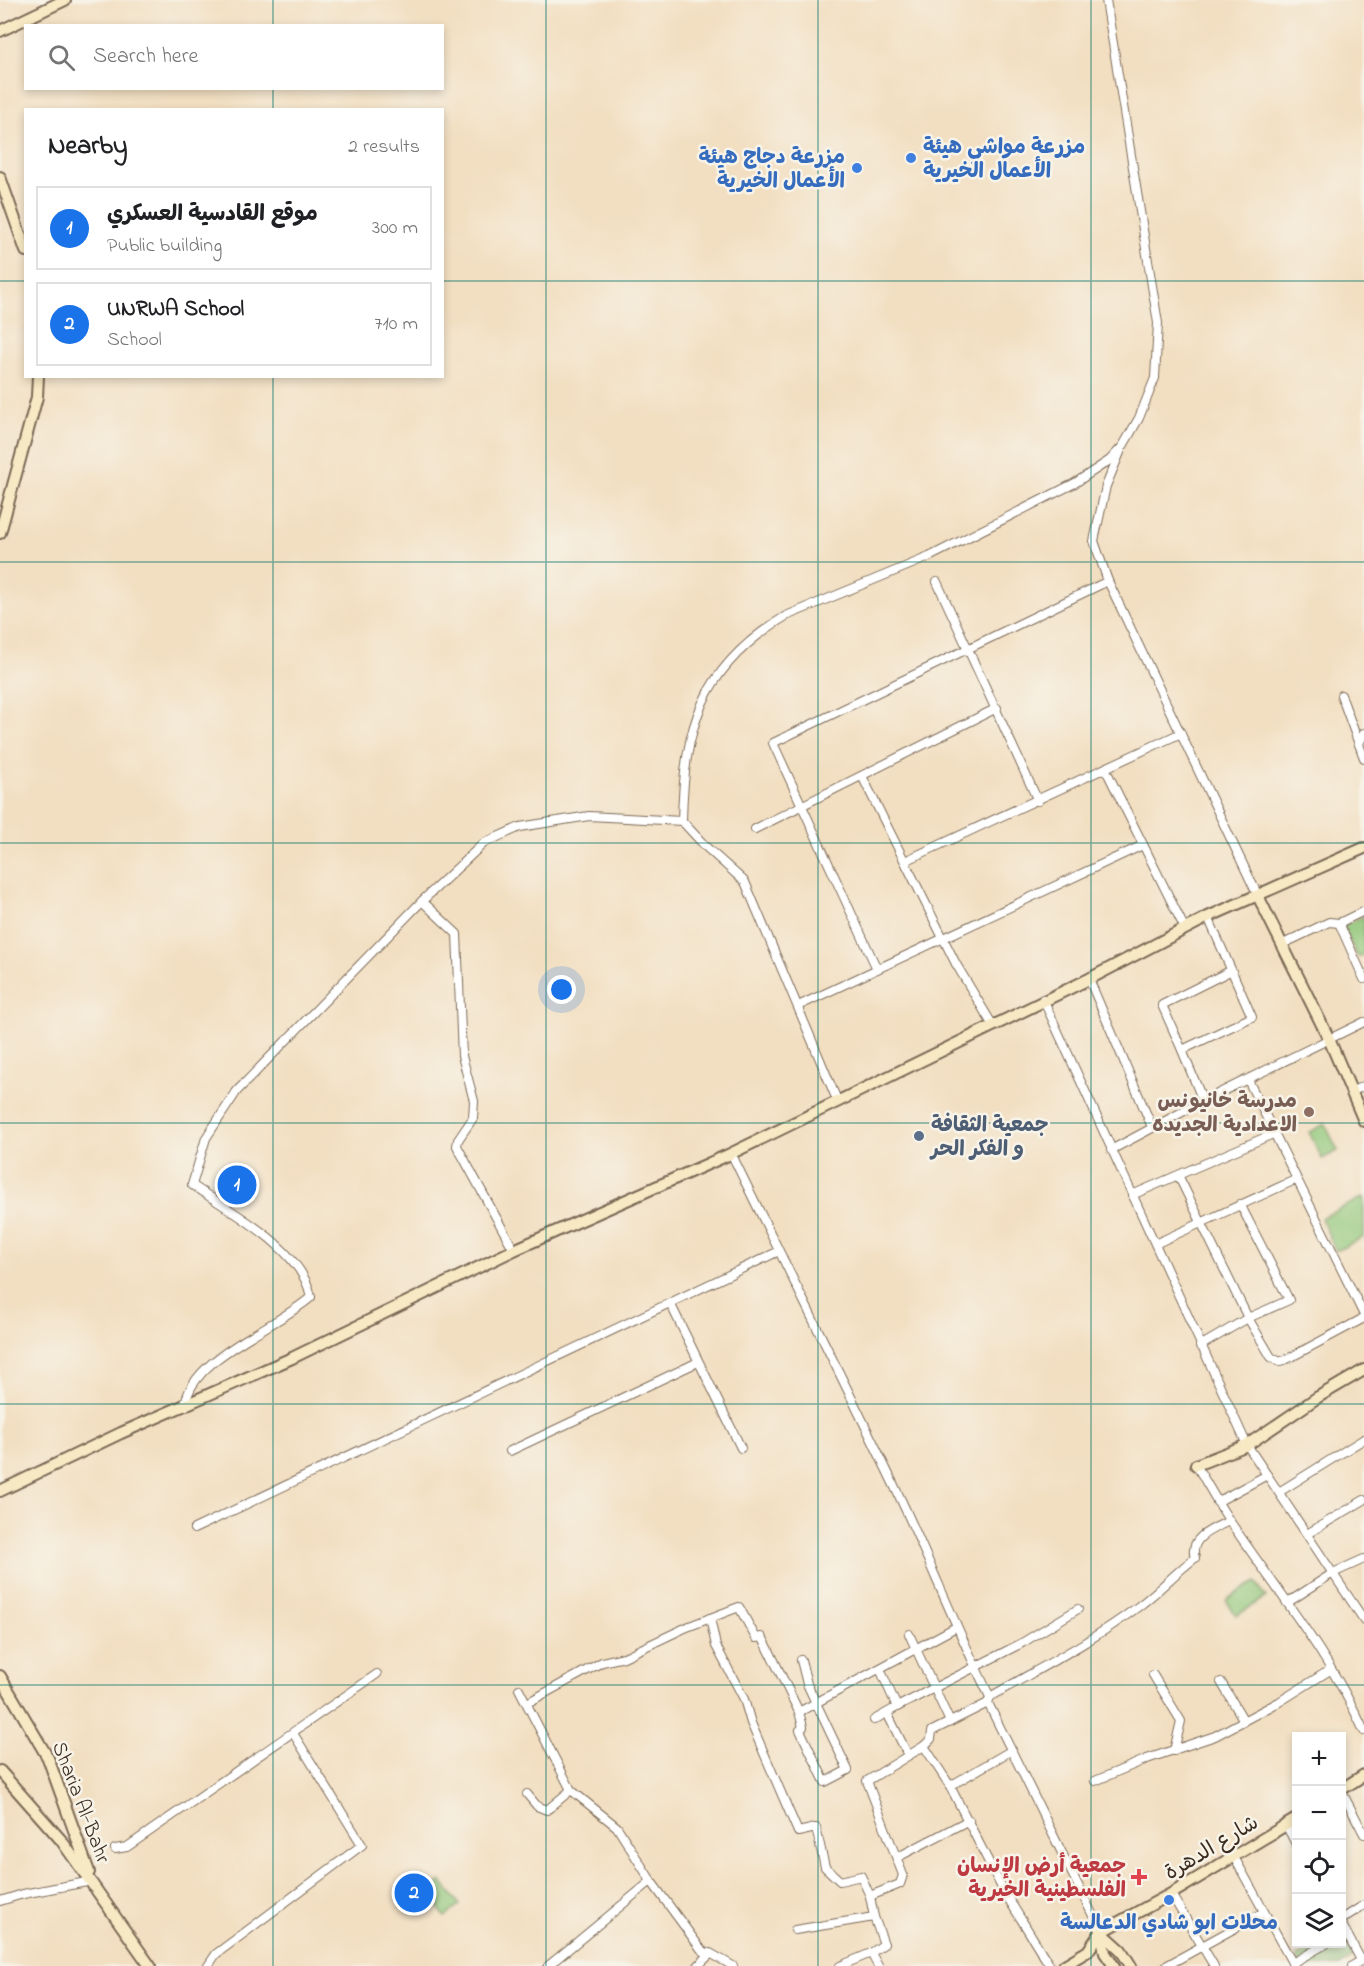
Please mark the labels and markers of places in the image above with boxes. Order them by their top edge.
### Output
place label: مزرعة مواشي هيئة الأعمال الخيرية [923,133,1085,187]
place label: مزرعة دجاج هيئة الأعمال الخيرية [699,143,845,197]
marker: مزرعة مواشي هيئة الأعمال الخيرية [904,151,918,165]
marker: مزرعة دجاج هيئة الأعمال الخيرية [850,161,864,175]
place label: مدرسة خانيونس الاعدادية الجديده [1152,1087,1297,1141]
marker: مدرسة خانيونس الاعدادية الجديده [1302,1105,1316,1119]
place label: جمعية الثقافة و الفكر الحر [929,1111,1049,1165]
marker: جمعية الثقافة و الفكر الحر [912,1129,926,1143]
pin: 1 [218,1162,256,1208]
place label: جمعية أرض الإنسان الفلسطينية الخيرية [957,1852,1126,1906]
marker: جمعية أرض الإنسان الفلسطينية الخيرية [1130,1868,1148,1886]
pin: 2 [394,1870,434,1916]
marker: محلات ابو شادي الدعالسة [1162,1893,1176,1907]
place label: محلات ابو شادي الدعالسة [1060,1909,1278,1939]

